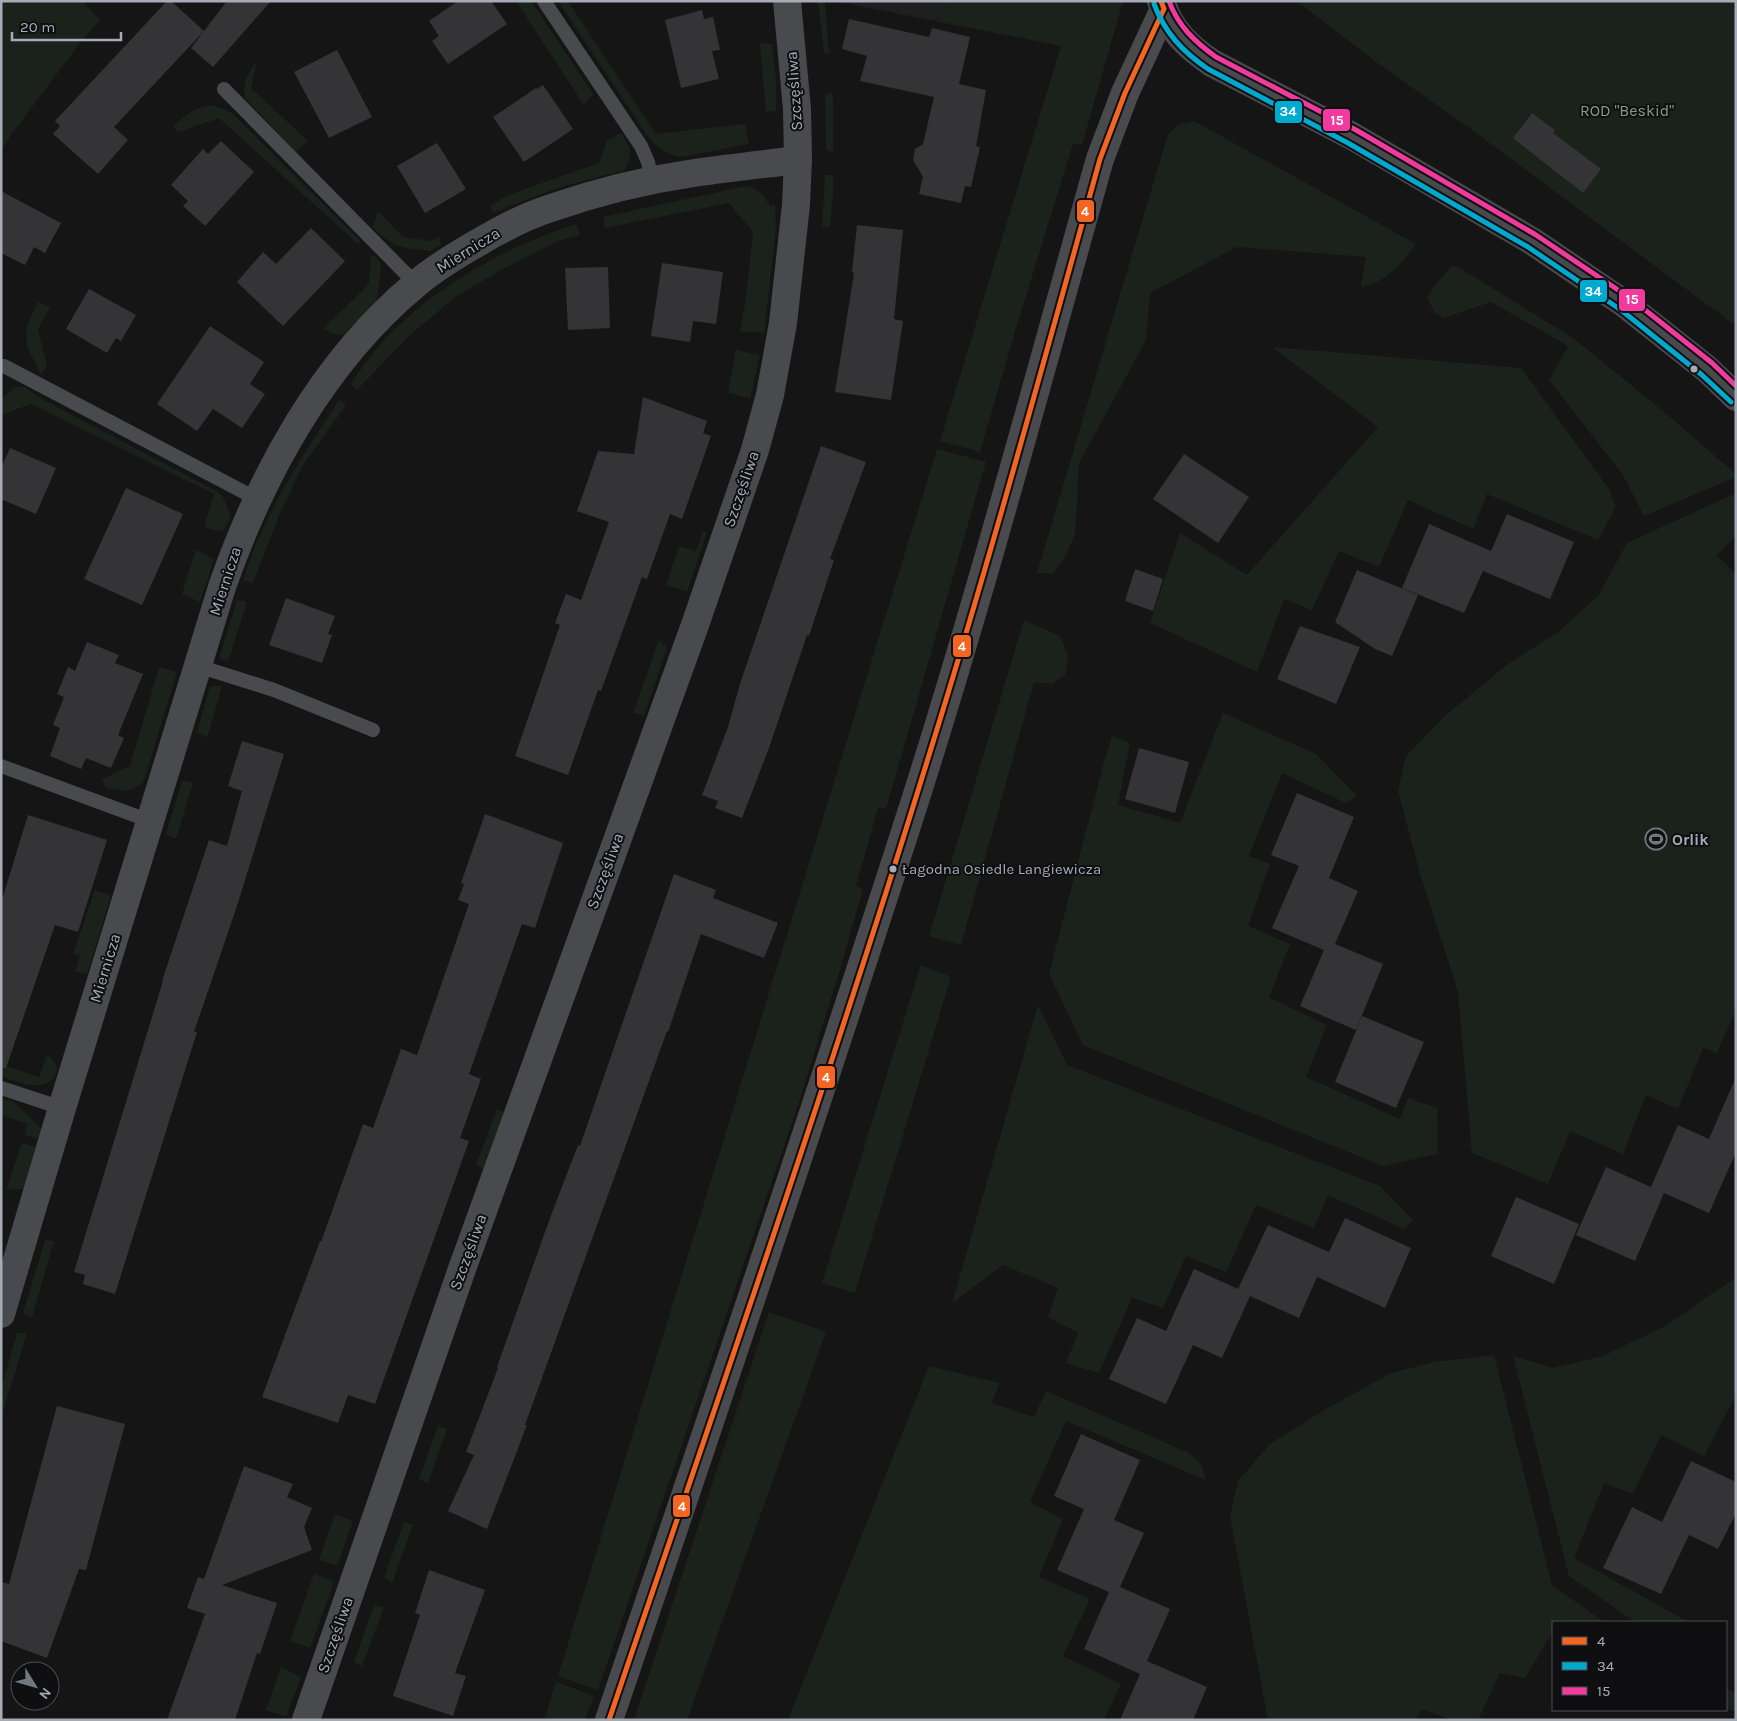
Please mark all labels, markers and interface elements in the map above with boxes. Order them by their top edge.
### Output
scale bar [12,10,121,42]
text: 20 m [20,18,55,36]
street label: Szczęśliwa [782,51,806,131]
line badge: 34 [1274,100,1303,124]
park label: ROD "Beskid" [1580,101,1674,120]
text: 34 [1279,103,1297,120]
line badge: 15 [1322,108,1351,132]
text: 15 [1330,112,1344,129]
line badge: 4 [1076,199,1095,223]
text: 4 [1081,203,1090,220]
street label: Miernicza [433,223,503,277]
line badge: 34 [1579,279,1608,303]
text: 34 [1584,283,1602,300]
line badge: 15 [1618,288,1646,312]
text: 15 [1625,291,1639,308]
unlabelled marker [1689,364,1699,374]
street label: Szczęśliwa [719,448,763,530]
street label: Miernicza [205,544,245,618]
line badge: 4 [952,634,972,658]
text: 4 [958,638,967,655]
sports icon: Orlik [1644,827,1668,851]
street label: Szczęśliwa [582,830,628,912]
place label: Orlik [1672,830,1709,849]
place label: Łagodna Osiedle Langiewicza [902,860,1101,878]
marker: Łagodna Osiedle Langiewicza [888,864,898,874]
street label: Miernicza [85,931,125,1005]
line badge: 4 [816,1065,836,1089]
text: 4 [822,1069,831,1086]
street label: Szczęśliwa [445,1211,491,1293]
line badge: 4 [672,1494,691,1518]
text: 4 [678,1498,687,1515]
street label: Szczęśliwa [313,1594,357,1676]
legend [1552,1621,1727,1711]
text: 4 [1597,1632,1606,1650]
text: 34 [1597,1657,1615,1675]
north arrow [10,1661,60,1711]
text: 15 [1597,1682,1610,1700]
text: N [35,1684,55,1703]

